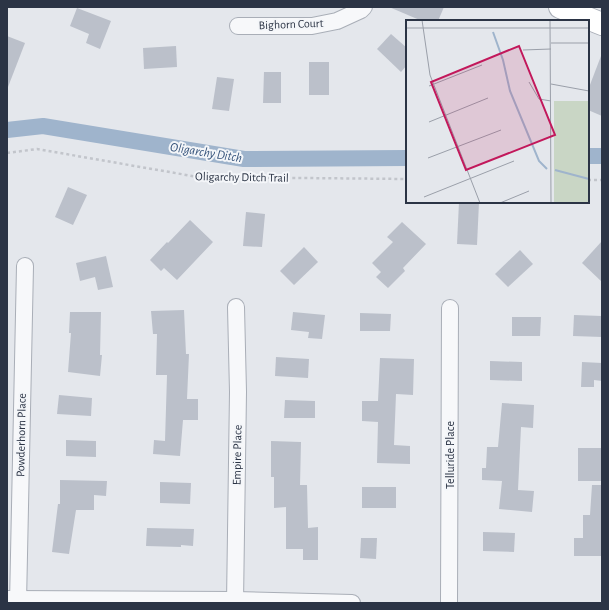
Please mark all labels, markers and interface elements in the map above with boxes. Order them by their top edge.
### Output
street label: Bighorn Court [258,17,324,31]
inset map [406,20,589,203]
water label: Oligarchy Ditch [169,141,243,165]
street label: Oligarchy Ditch Trail [195,170,289,185]
street label: Powderhorn Place [14,393,28,477]
street label: Telluride Place [444,421,456,489]
street label: Empire Place [230,425,244,485]

